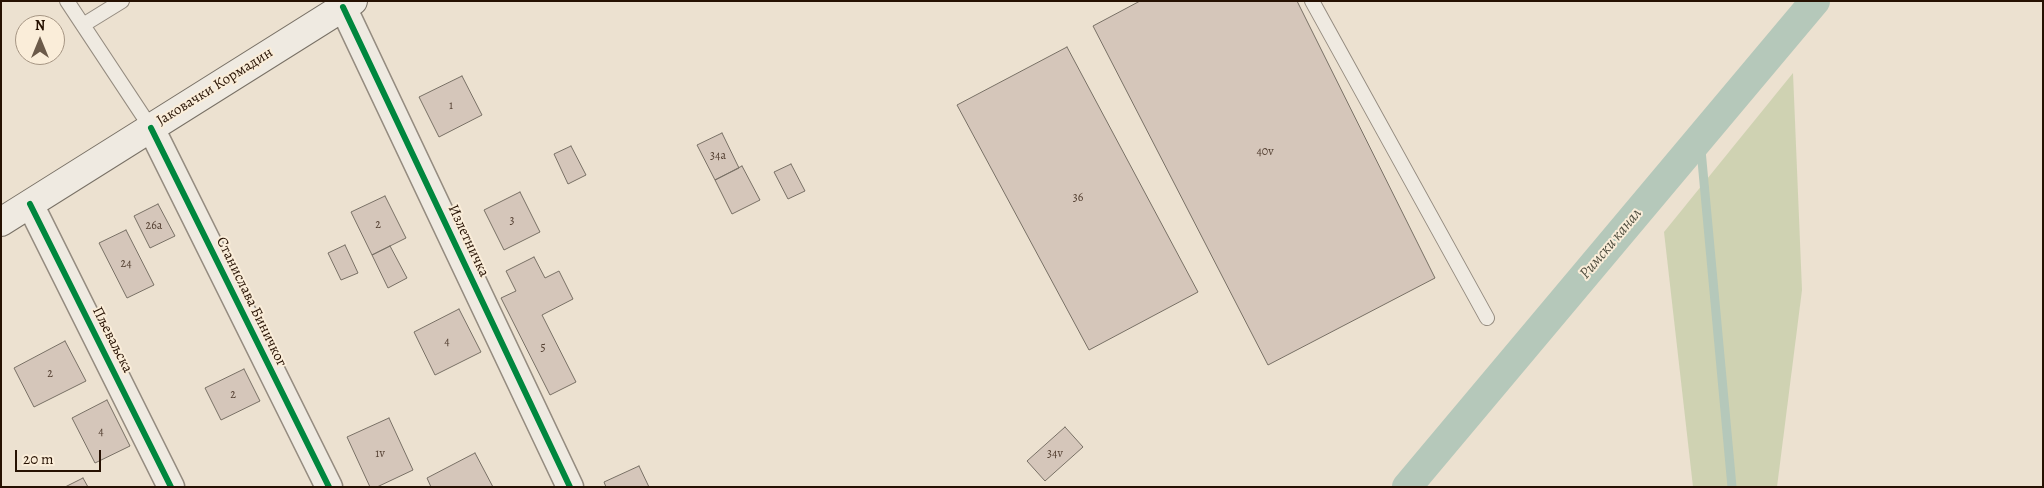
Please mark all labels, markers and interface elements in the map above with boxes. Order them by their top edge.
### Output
north arrow [15,15,65,65]
text: N [35,16,45,35]
street label: Јаковачки Кормадин [154,44,276,130]
house number: 1 [449,99,453,113]
house number: 40v [1256,145,1274,159]
house number: 34a [710,149,726,163]
house number: 36 [1073,191,1083,205]
street label: Излетничка [443,202,493,280]
water label: Римски канал [1576,205,1646,283]
house number: 3 [510,214,514,228]
house number: 2 [375,218,381,232]
house number: 26a [146,219,162,233]
street label: Станислава Биничког [212,234,290,370]
house number: 24 [120,257,132,271]
street label: Пљеваљска [88,304,136,376]
house number: 4 [444,335,450,349]
house number: 5 [540,341,546,355]
house number: 2 [47,367,53,381]
house number: 2 [230,388,236,402]
house number: 4 [98,425,104,439]
scale bar [18,440,104,472]
house number: 1v [375,447,385,461]
house number: 34v [1047,447,1063,461]
text: 20 m [23,449,54,469]

